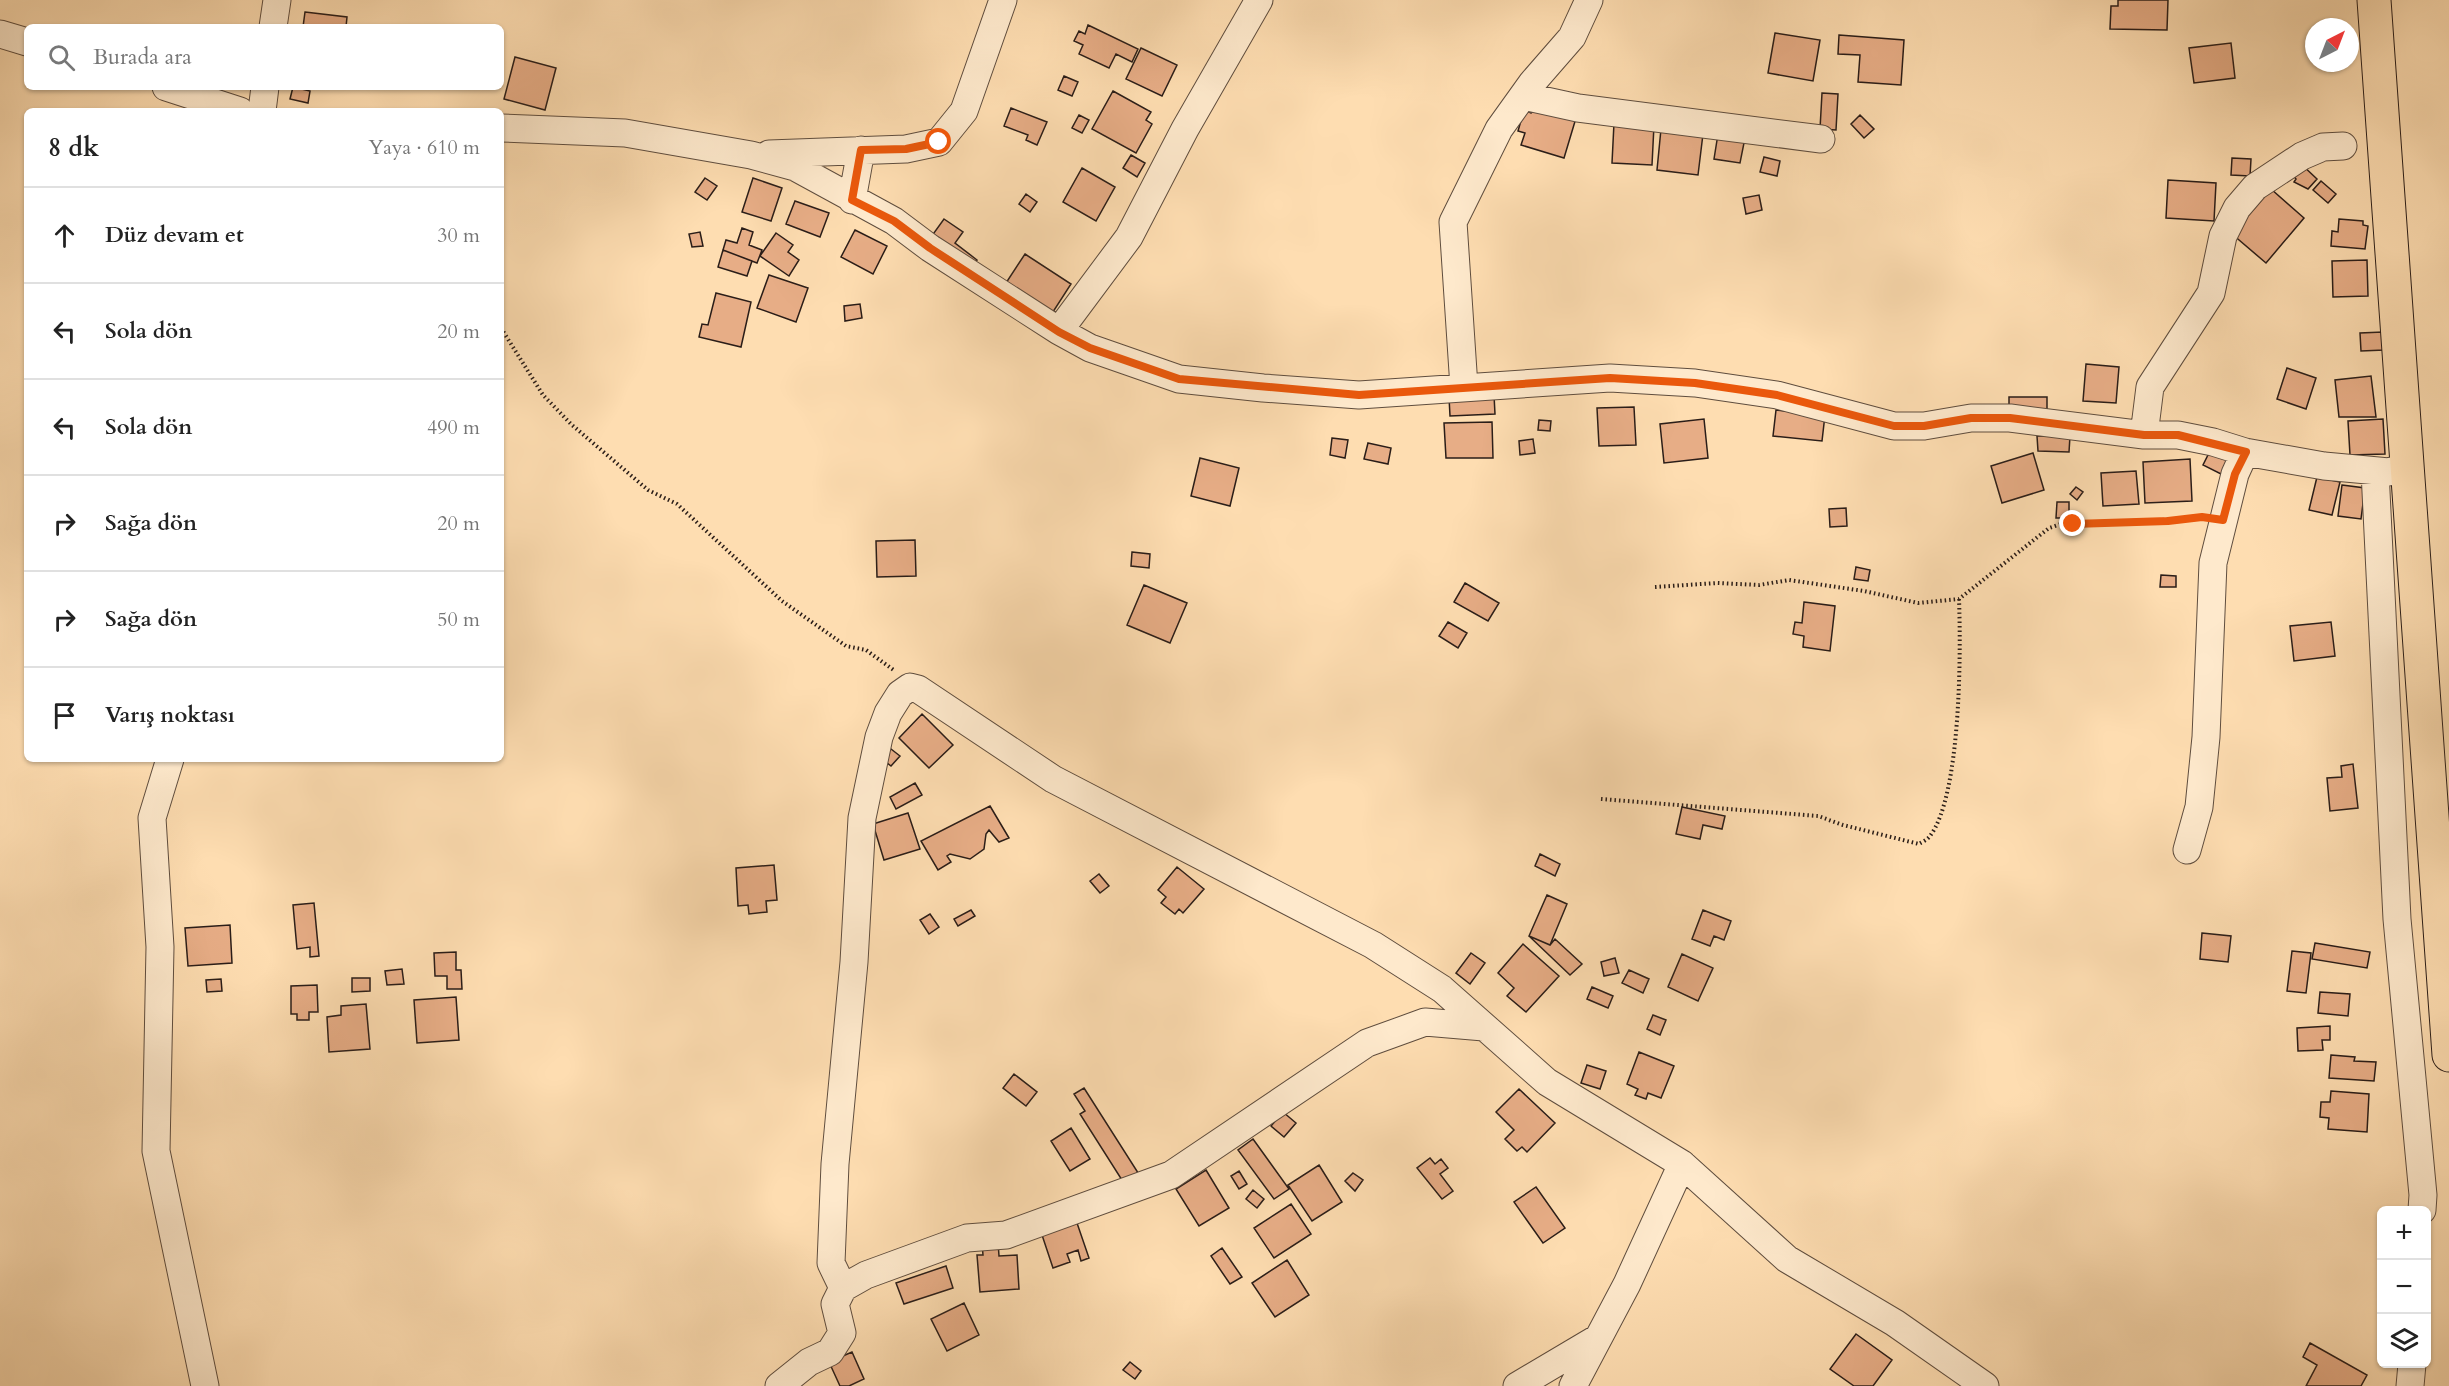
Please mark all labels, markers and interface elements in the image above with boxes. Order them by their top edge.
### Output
north arrow [2305,18,2359,72]
search box [24,24,504,90]
icon: search [45,41,78,74]
text: Burada ara [93,42,192,72]
route start [925,128,951,154]
text: 8 dk [48,130,99,165]
text: Yaya · 610 m [368,134,480,161]
icon: ahead [48,219,81,252]
text: Düz devam et [105,220,244,250]
text: 30 m [437,222,480,249]
icon: left [48,315,81,348]
text: Sola dön [105,316,192,346]
text: 20 m [437,318,480,345]
icon: left [48,411,81,444]
text: Sola dön [105,412,192,442]
text: 490 m [427,414,480,441]
icon: right [48,507,81,540]
text: Sağa dön [105,508,197,538]
text: 20 m [437,510,480,537]
route end [2059,510,2085,536]
icon: right [48,603,81,636]
text: Sağa dön [105,604,197,634]
text: 50 m [437,606,480,633]
icon: arrive [48,699,81,732]
text: Varış noktası [105,700,235,730]
map controls [2377,1206,2431,1368]
button: + [2377,1206,2431,1260]
button: − [2377,1260,2431,1314]
button: layers [2377,1314,2431,1368]

